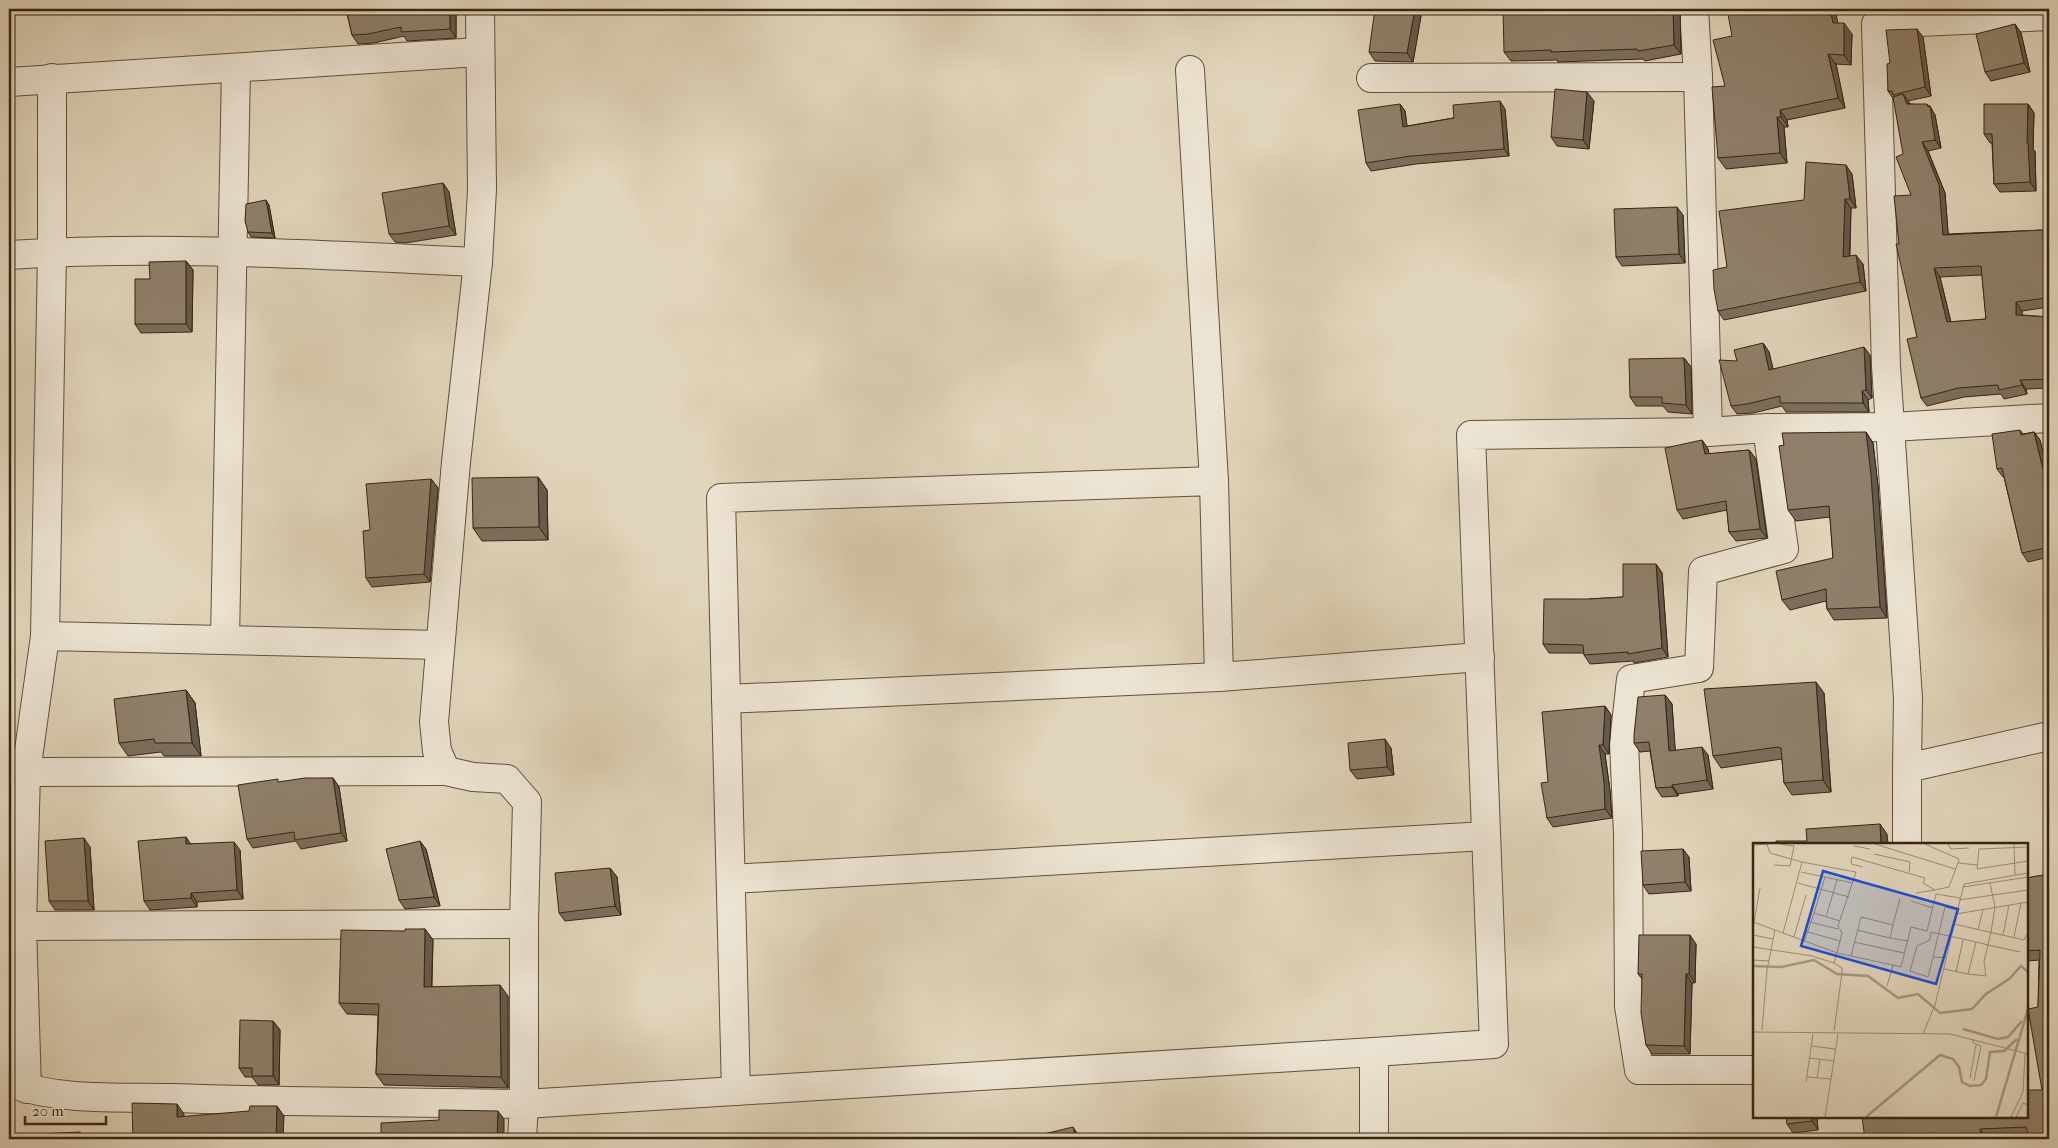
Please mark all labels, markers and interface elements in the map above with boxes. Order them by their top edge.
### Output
inset map [1753,843,2028,1118]
scale bar [25,1093,106,1125]
text: 20 m [32,1102,64,1120]

